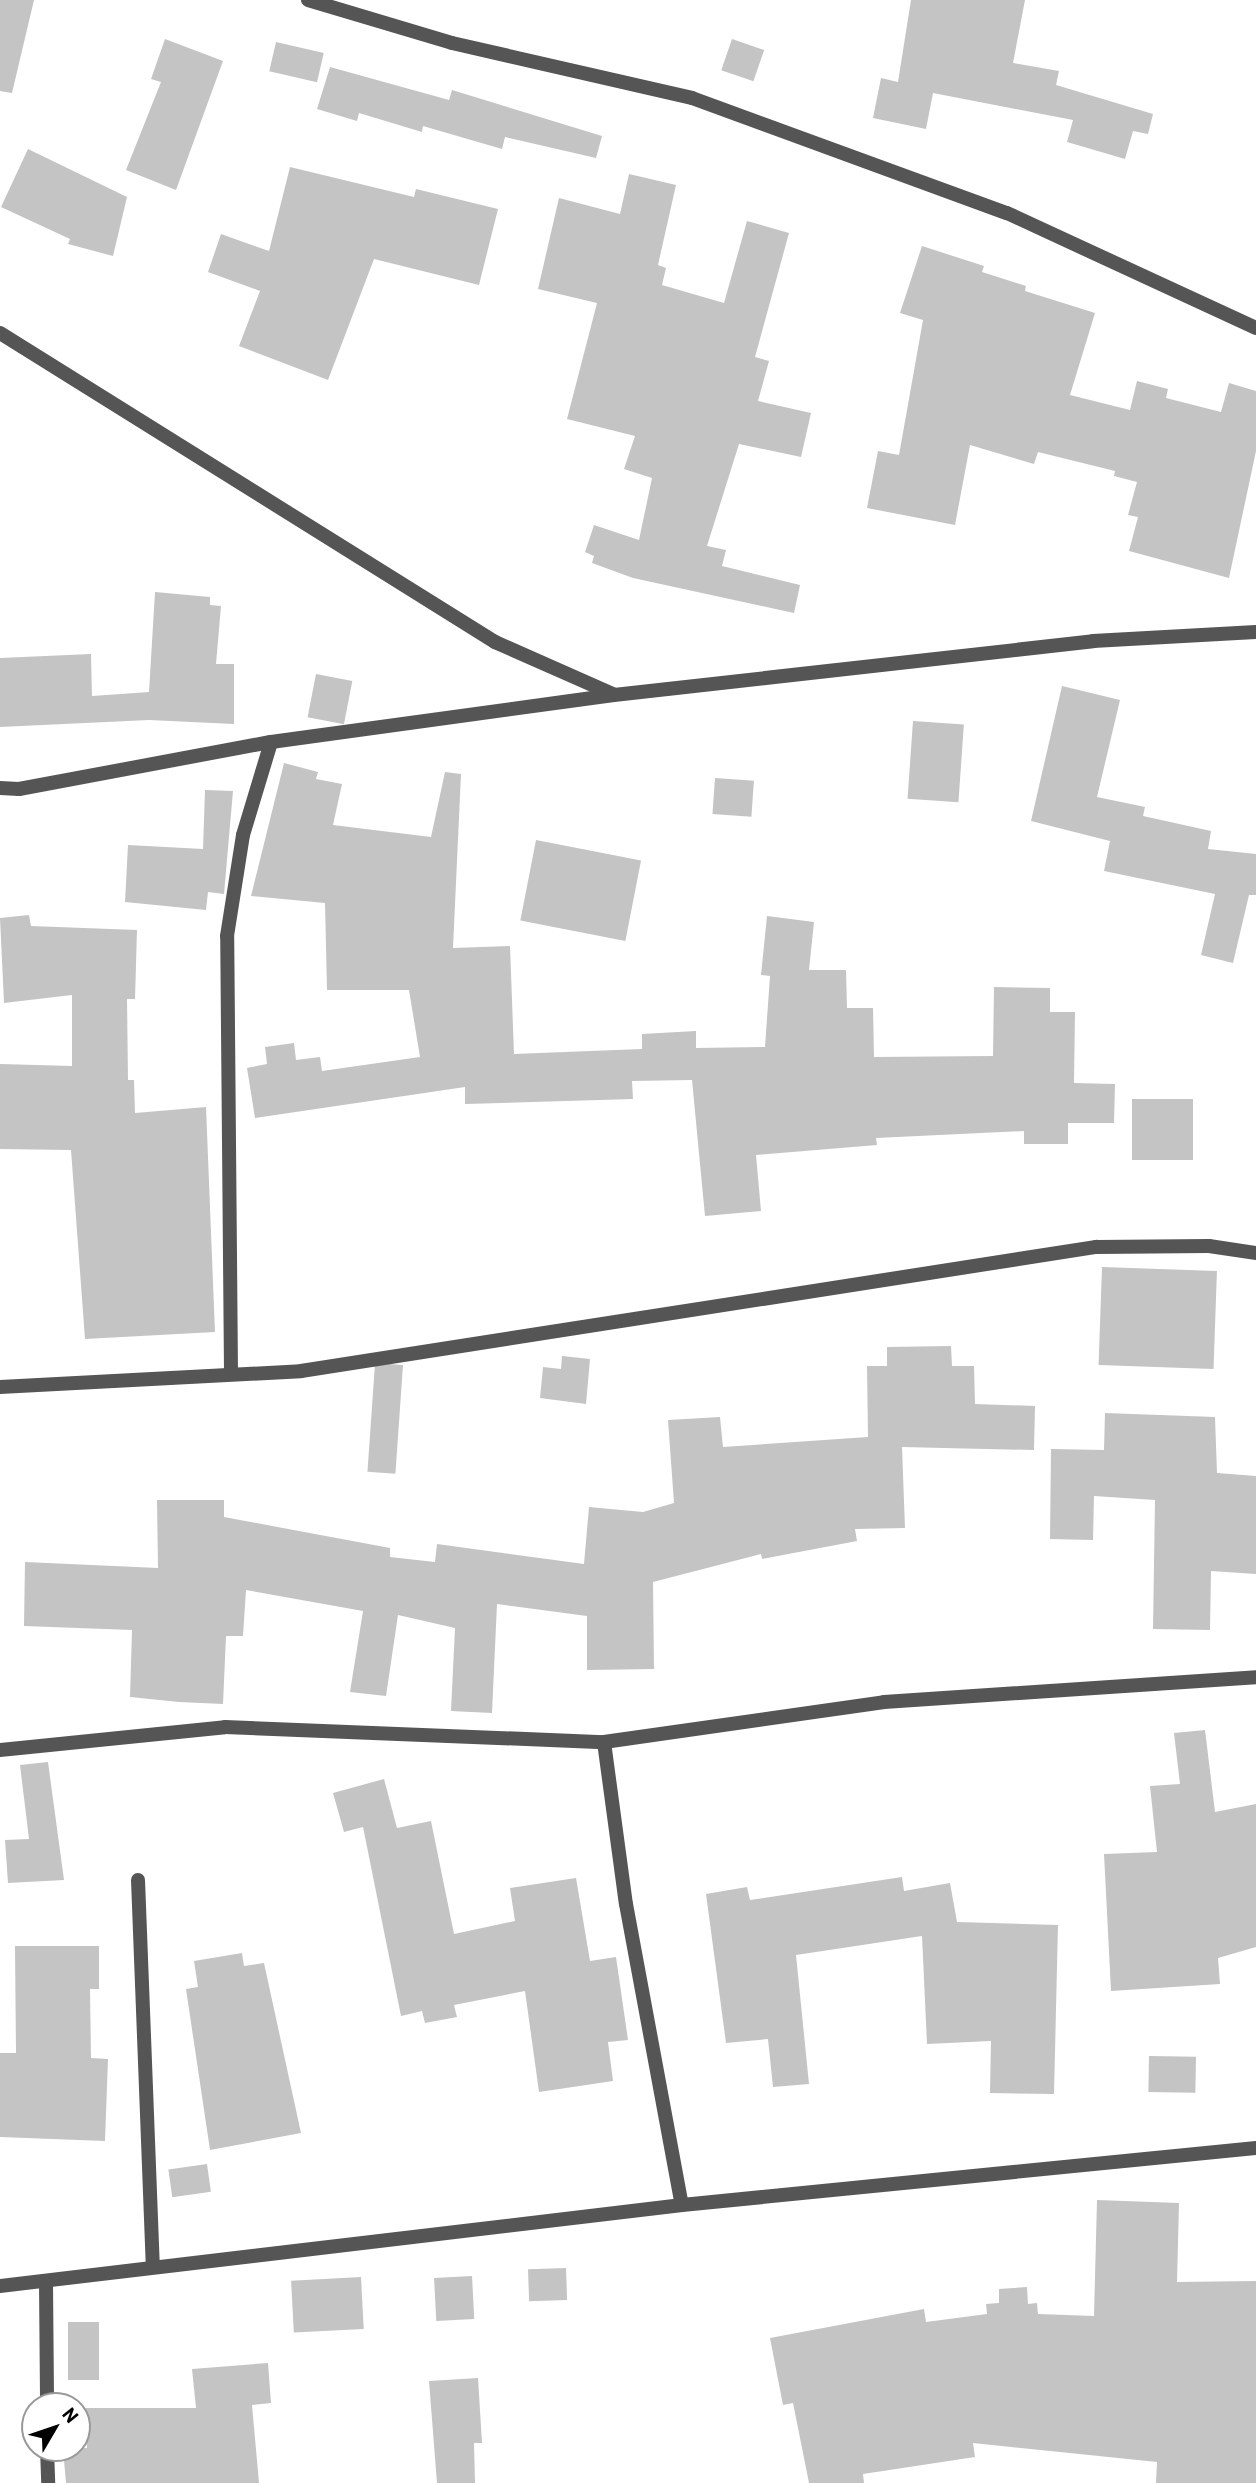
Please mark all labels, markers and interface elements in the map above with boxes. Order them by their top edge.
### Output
north arrow [21,2392,91,2462]
text: N [58,2403,84,2427]

